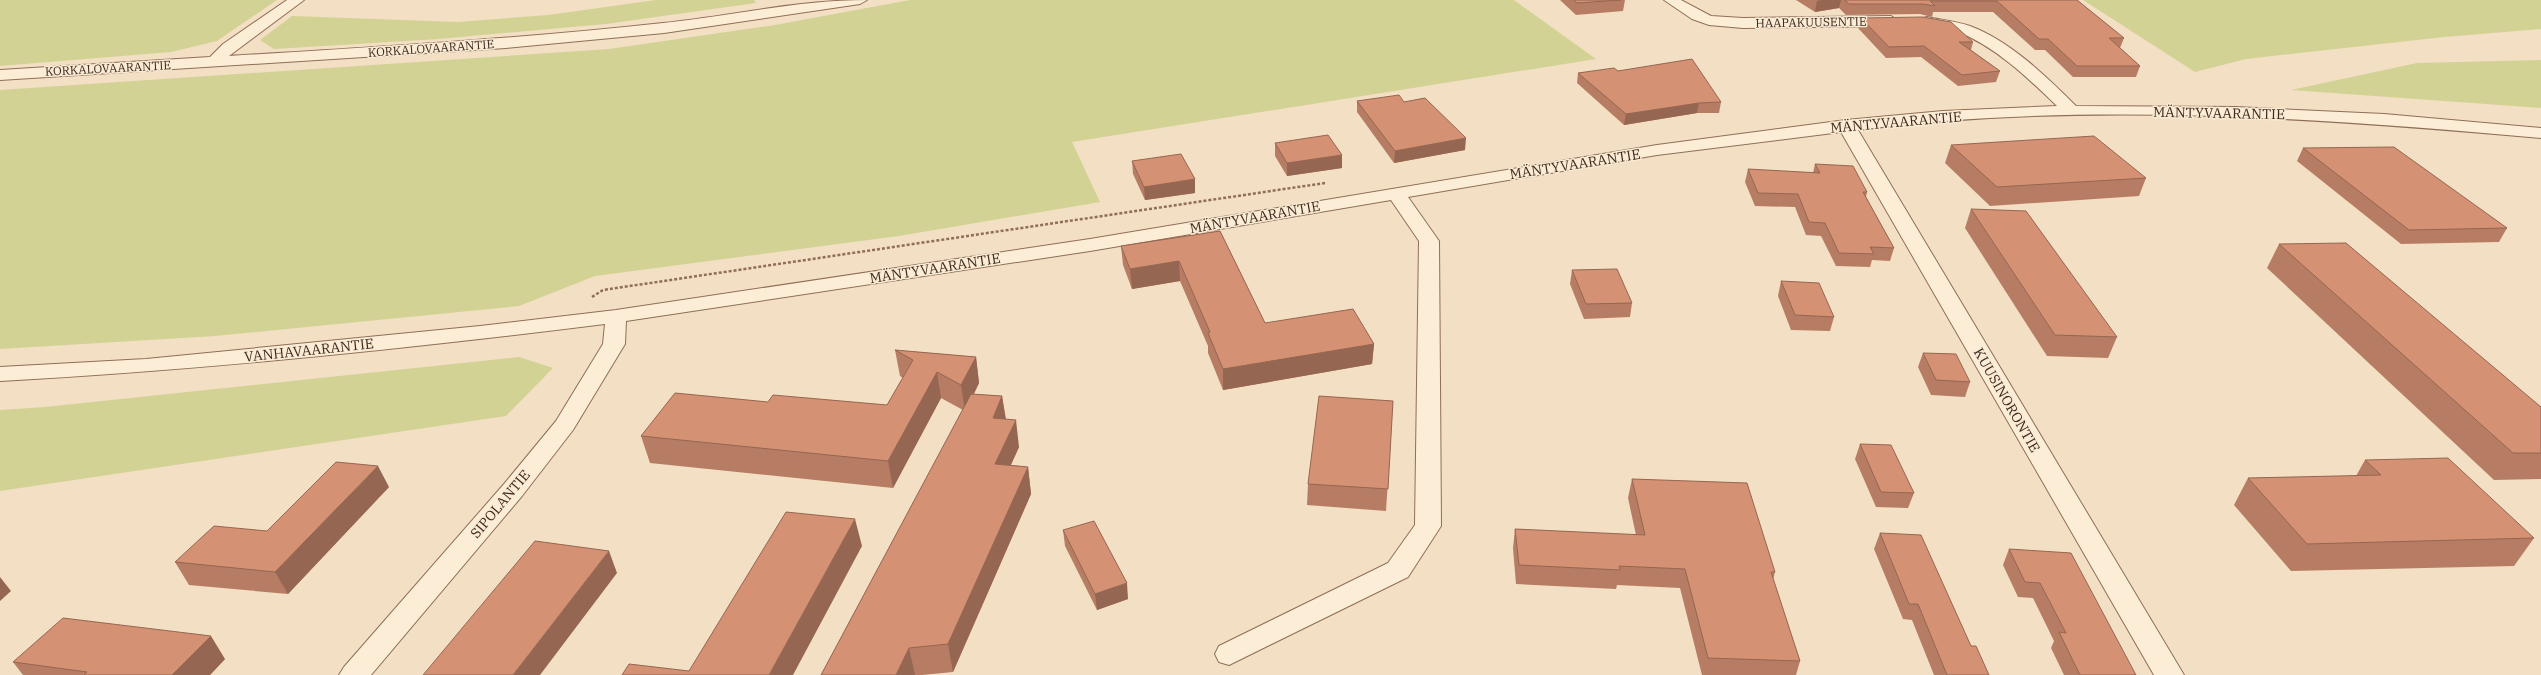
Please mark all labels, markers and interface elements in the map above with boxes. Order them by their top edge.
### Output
street label: HAAPAKUUSENTIE [1755,14,1867,30]
street label: KORKALOVAARANTIE [367,36,495,60]
street label: KORKALOVAARANTIE [45,57,171,79]
street label: MÄNTYVAARANTIE [2153,103,2285,123]
street label: MÄNTYVAARANTIE [1829,107,1963,137]
street label: MÄNTYVAARANTIE [1508,145,1642,183]
street label: MÄNTYVAARANTIE [1188,197,1322,237]
street label: MÄNTYVAARANTIE [868,249,1002,287]
street label: VANHAVAARANTIE [243,334,375,366]
street label: KUUSINORONTIE [1970,345,2044,455]
street label: SIPOLANTIE [466,466,534,542]

